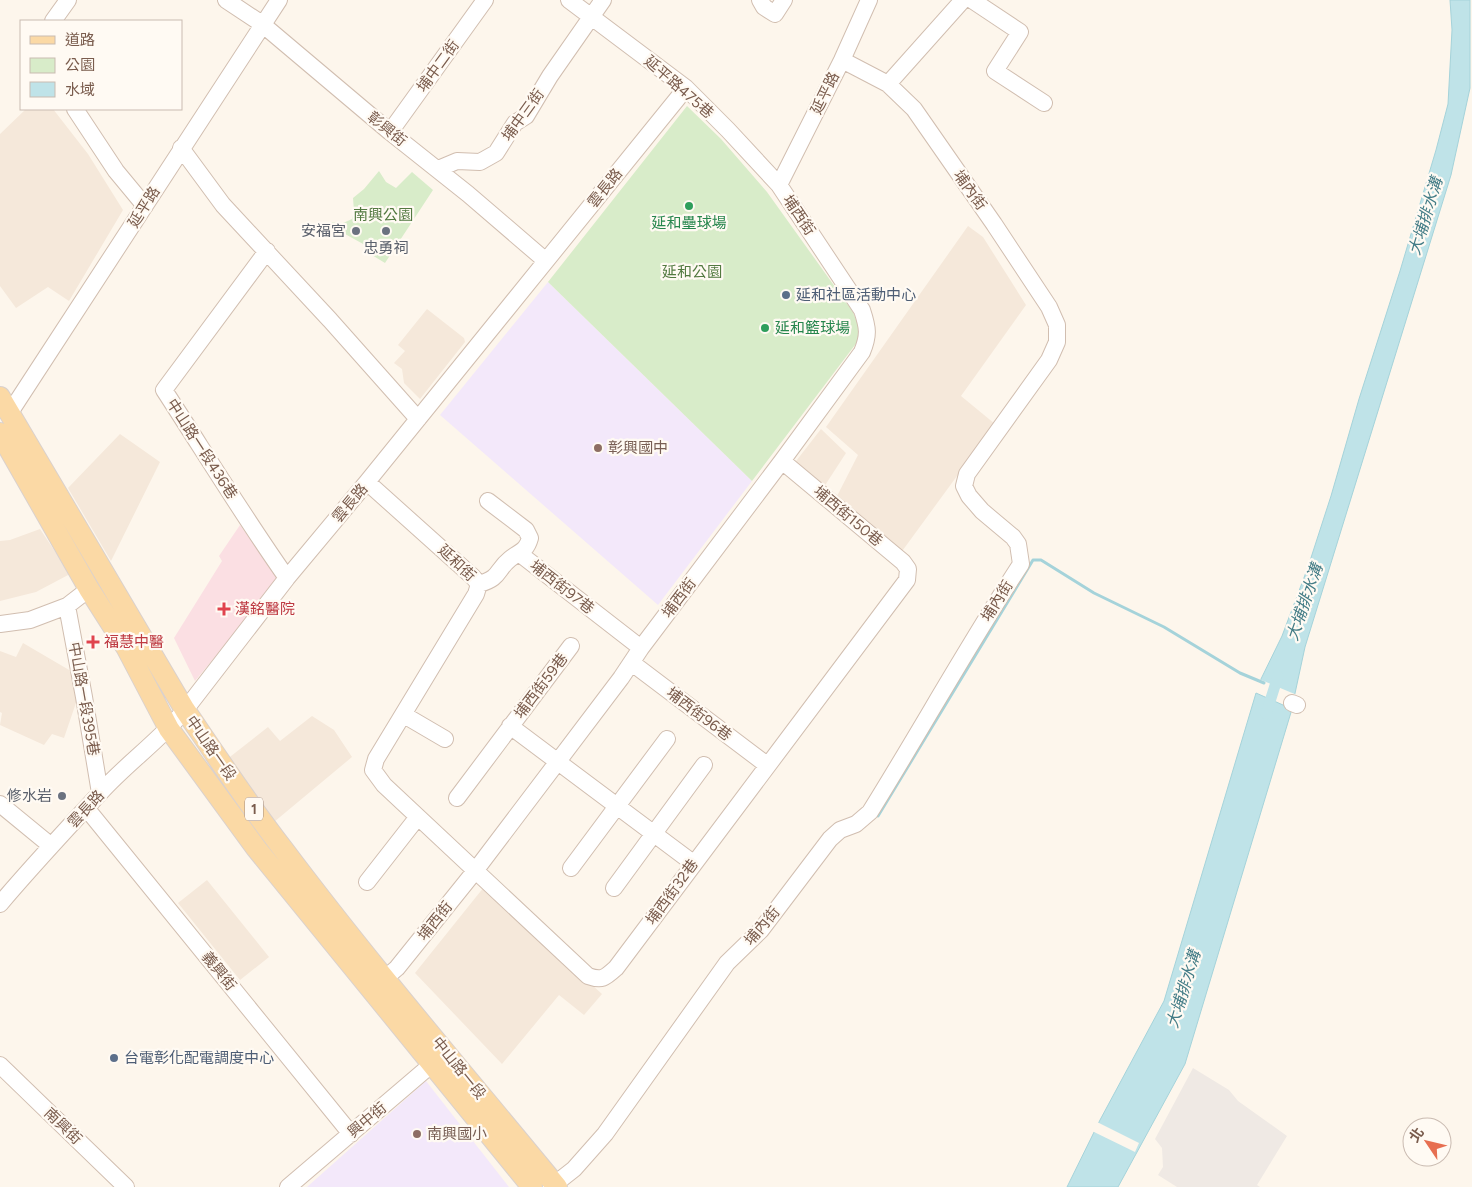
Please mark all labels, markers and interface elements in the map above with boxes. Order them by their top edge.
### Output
legend [20,20,182,110]
text: 道路 [65,31,95,49]
street label: 埔中二街 [413,36,463,96]
street label: 延平路475巷 [641,52,717,122]
text: 公園 [65,56,95,74]
street label: 延平路 [807,69,843,117]
text: 水域 [65,81,95,99]
street label: 埔中三街 [498,85,548,145]
street label: 彰興街 [364,108,410,150]
street label: 雲長路 [584,165,626,211]
street label: 埔內街 [949,167,991,213]
water label: 大埔排水溝 [1405,173,1447,257]
street label: 延平路 [124,183,164,231]
street label: 埔西街 [779,191,819,239]
marker: 延和壘球場 [683,200,695,212]
park label: 南興公園 [353,206,413,224]
place label: 延和壘球場 [651,214,727,232]
place label: 安福宮 [301,222,346,240]
marker: 安福宮 [350,225,362,237]
marker: 忠勇祠 [380,225,392,237]
place label: 忠勇祠 [363,239,409,257]
park label: 延和公園 [662,263,722,281]
place label: 延和社區活動中心 [796,286,916,304]
marker: 延和社區活動中心 [780,289,792,301]
place label: 延和籃球場 [775,319,850,337]
marker: 延和籃球場 [759,322,771,334]
street label: 中山路一段436巷 [163,395,241,503]
place label: 彰興國中 [608,439,668,457]
marker: 彰興國中 [592,442,604,454]
street label: 雲長路 [329,480,371,526]
street label: 埔西街150巷 [810,482,886,550]
street label: 延和街 [434,541,480,585]
street label: 埔西街97巷 [526,556,598,618]
water label: 大埔排水溝 [1282,559,1327,643]
street label: 埔西街 [658,575,700,621]
street label: 埔內街 [977,577,1017,625]
place label: 漢銘醫院 [235,600,295,618]
marker: 漢銘醫院 [217,602,231,616]
place label: 福慧中醫 [104,633,164,651]
marker: 福慧中醫 [86,635,100,649]
street label: 中山路一段395巷 [65,641,103,757]
street label: 埔西街59巷 [511,650,571,722]
street label: 埔西街96巷 [663,684,735,744]
street label: 中山路一段 [182,712,240,784]
street label: 雲長路 [64,786,108,832]
place label: 修水岩 [7,787,52,805]
marker: 修水岩 [56,790,68,802]
road number: 1 [245,798,263,821]
street label: 埔西街32巷 [642,856,702,928]
street label: 埔西街 [414,898,456,944]
street label: 埔內街 [741,903,783,949]
water label: 大埔排水溝 [1163,946,1205,1030]
street label: 義興街 [198,948,240,994]
street label: 中山路一段 [428,1033,490,1103]
place label: 台電彰化配電調度中心 [124,1049,274,1067]
marker: 台電彰化配電調度中心 [108,1052,120,1064]
street label: 興中街 [344,1099,390,1141]
street label: 南興街 [41,1104,85,1148]
north arrow [1402,1117,1452,1167]
text: 北 [1406,1124,1428,1145]
place label: 南興國小 [427,1125,487,1143]
marker: 南興國小 [411,1128,423,1140]

